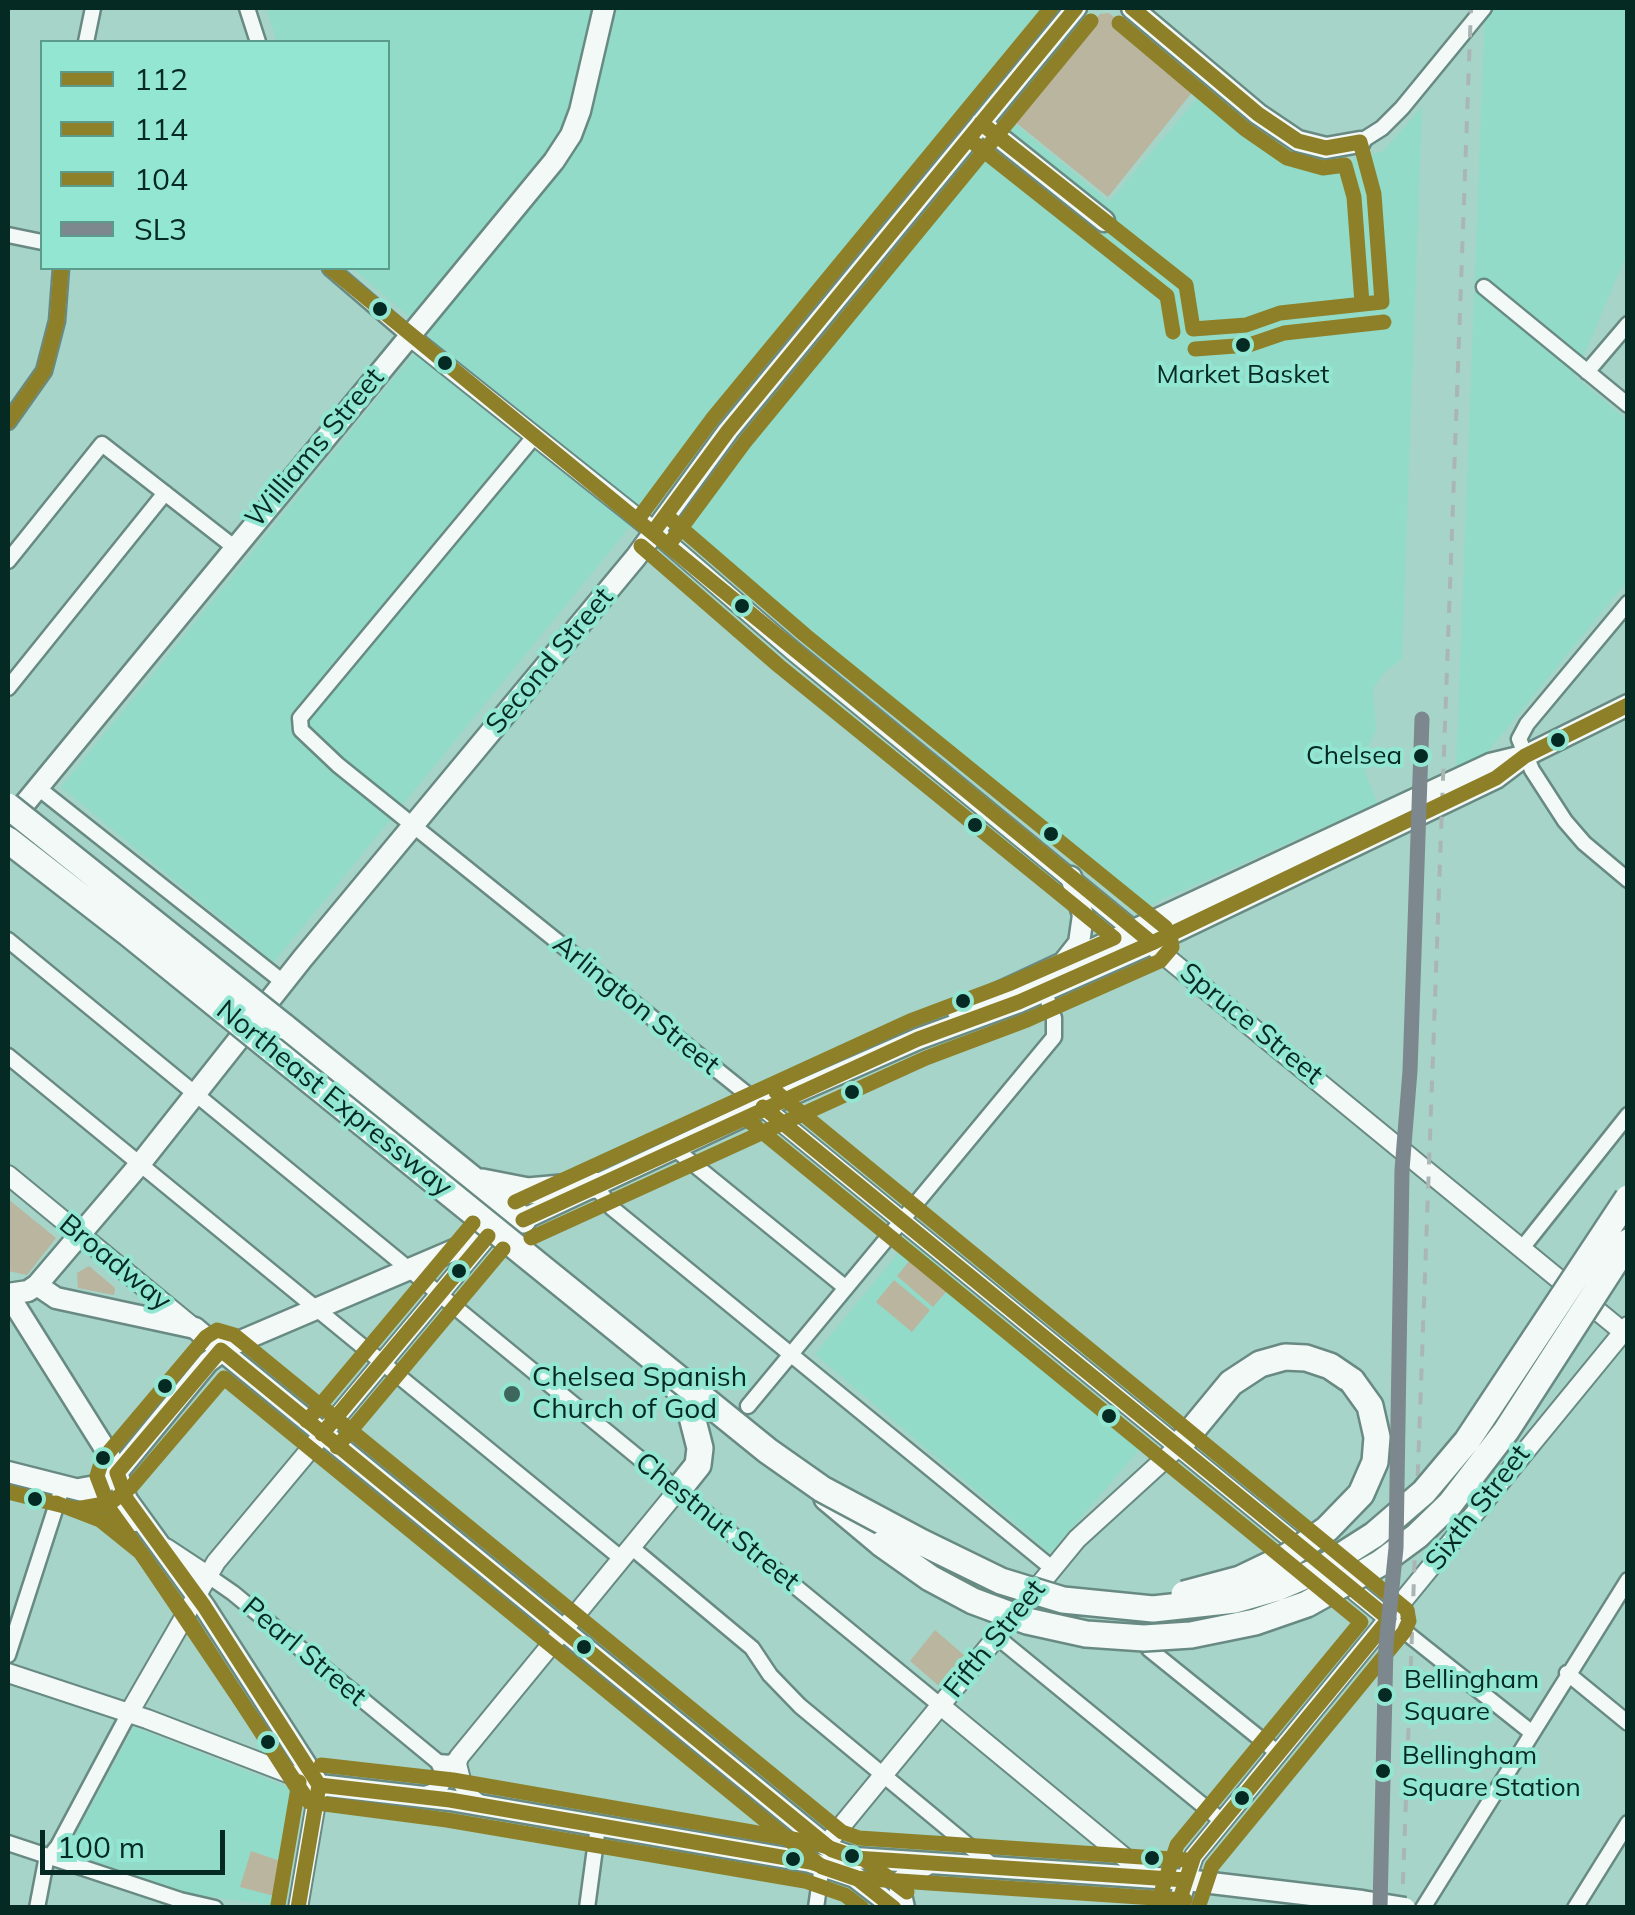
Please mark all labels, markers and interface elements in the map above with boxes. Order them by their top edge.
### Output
legend [40,40,390,270]
text: 112 [134,60,188,98]
text: 114 [134,110,188,148]
text: 104 [134,160,188,198]
text: SL3 [134,210,187,248]
unlabelled marker [370,299,390,319]
marker: Market Basket [1233,335,1253,355]
unlabelled marker [435,353,455,373]
place label: Market Basket [1157,359,1329,391]
street label: Williams Street [239,361,391,535]
street label: Second Street [479,581,621,741]
unlabelled marker [732,596,752,616]
unlabelled marker [1548,730,1568,750]
place label: Chelsea [1306,740,1402,772]
marker: Chelsea [1411,746,1431,766]
unlabelled marker [965,815,985,835]
unlabelled marker [1041,824,1061,844]
street label: Arlington Street [546,928,726,1082]
street label: Spruce Street [1173,956,1329,1092]
unlabelled marker [953,991,973,1011]
street label: Northeast Expressway [209,994,459,1204]
unlabelled marker [842,1082,862,1102]
street label: Broadway [52,1208,178,1318]
unlabelled marker [449,1261,469,1281]
place label: Chelsea Spanish Church of God [532,1361,747,1427]
unlabelled marker [155,1376,175,1396]
marker: Chelsea Spanish Church of God [501,1383,523,1405]
unlabelled marker [1099,1406,1119,1426]
street label: Sixth Street [1419,1439,1537,1577]
street label: Chestnut Street [628,1446,806,1598]
unlabelled marker [93,1448,113,1468]
unlabelled marker [25,1489,45,1509]
street label: Fifth Street [937,1573,1053,1705]
street label: Pearl Street [235,1591,373,1713]
unlabelled marker [574,1637,594,1657]
place label: Bellingham Square [1404,1664,1539,1726]
marker: Bellingham Square [1375,1685,1395,1705]
unlabelled marker [258,1732,278,1752]
place label: Bellingham Square Station [1402,1740,1581,1802]
marker: Bellingham Square Station [1373,1761,1393,1781]
unlabelled marker [1232,1788,1252,1808]
scale bar [45,1810,230,1872]
text: 100 m [57,1828,145,1866]
unlabelled marker [842,1846,862,1866]
unlabelled marker [1142,1848,1162,1868]
unlabelled marker [783,1849,803,1869]

